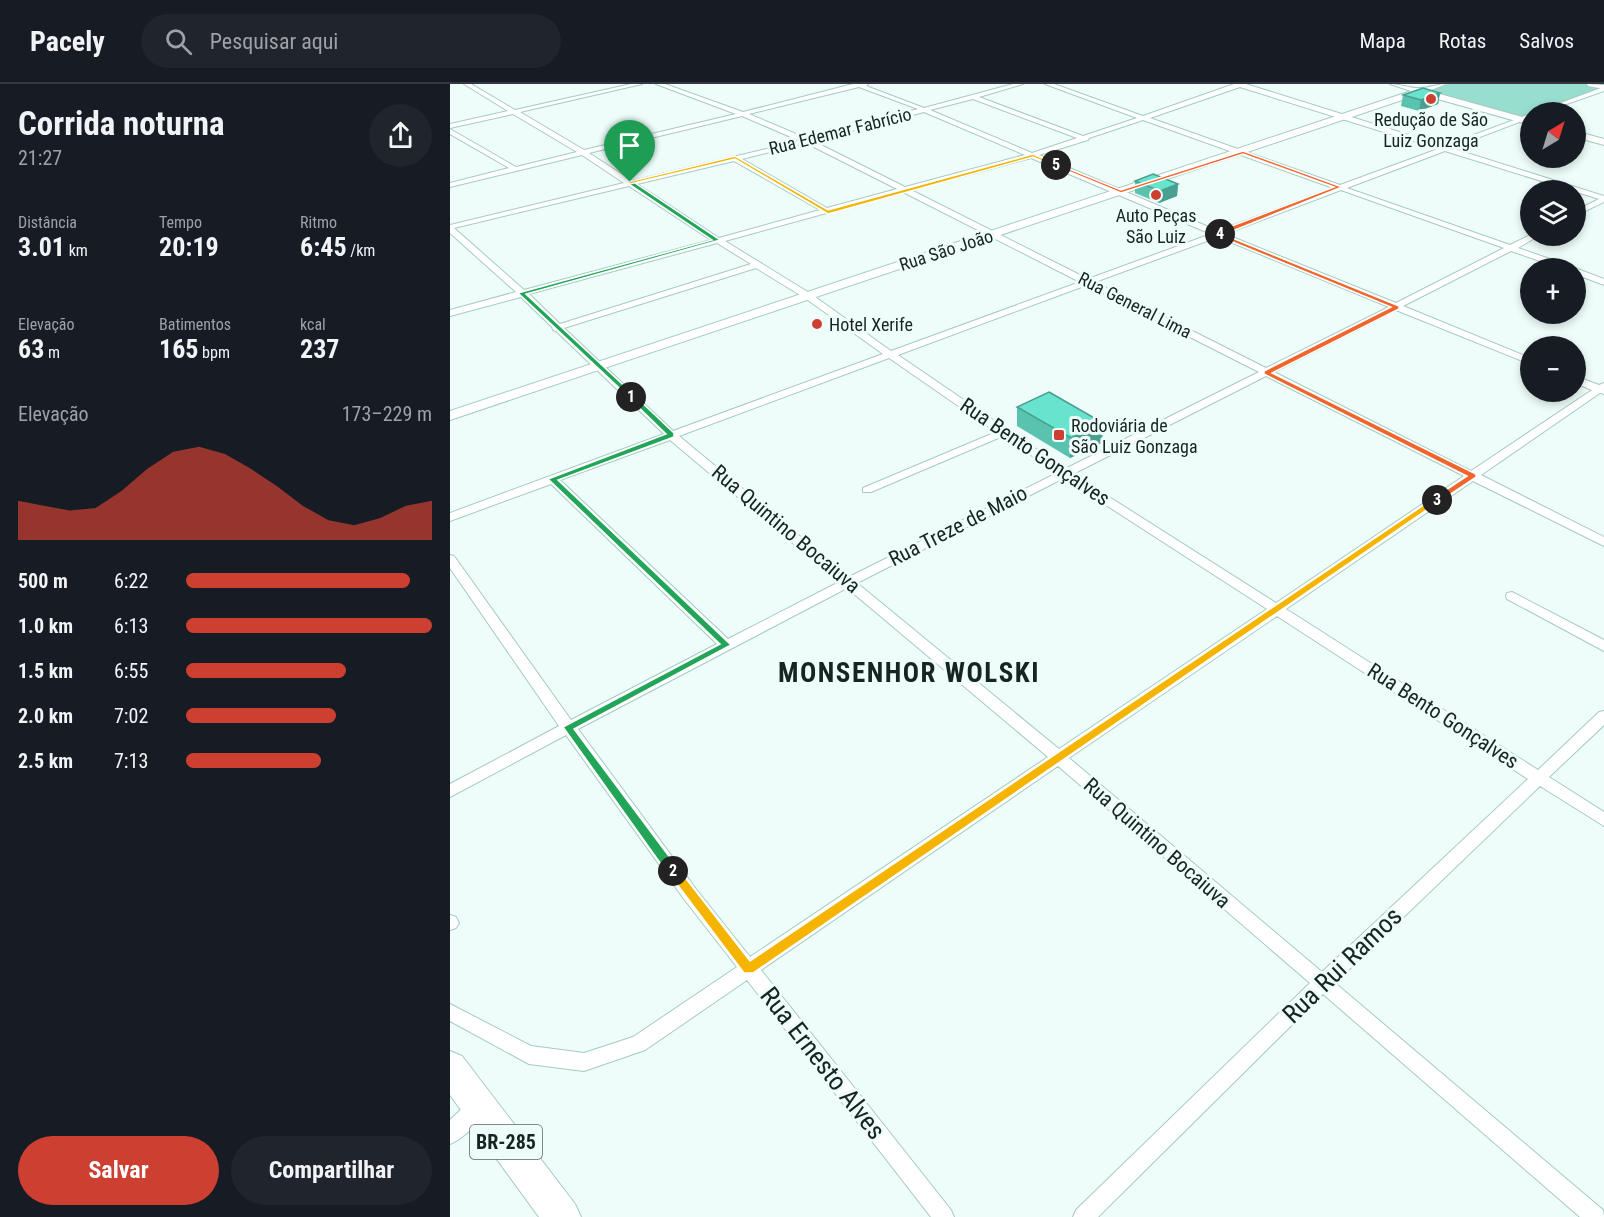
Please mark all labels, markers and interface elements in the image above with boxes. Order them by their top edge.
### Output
search box [141,14,561,68]
text: Pacely [30,25,105,58]
icon: search [162,25,195,58]
text: Pesquisar aqui [210,29,338,54]
text: Mapa [1359,29,1406,53]
text: Rotas [1439,29,1486,53]
text: Salvos [1519,29,1574,53]
marker: Redução de São Luiz Gonzaga [1424,92,1438,106]
north arrow [1520,102,1586,168]
map controls [1520,102,1586,402]
street label: Rua Edemar Fabrício [767,103,913,159]
text: Corrida noturna [18,104,225,143]
button: share [369,104,432,167]
place label: Redução de São Luiz Gonzaga [1374,109,1488,151]
pin [604,120,655,182]
icon: arrive [613,129,646,162]
text: 21:27 [18,146,62,170]
pin: 5 [1041,150,1071,180]
text: 5 [1052,155,1060,174]
button: layers [1520,180,1586,246]
marker: Auto Peças São Luiz [1149,188,1163,202]
place label: Auto Peças São Luiz [1116,205,1196,247]
text: Distância [18,213,77,232]
text: Tempo [159,213,202,232]
text: Ritmo [300,213,337,232]
pin: 4 [1205,219,1235,249]
text: 4 [1216,224,1224,243]
street label: Rua São João [896,225,996,275]
text: 3.01 [18,232,65,262]
text: 20:19 [159,232,219,262]
text: 6:45 [300,232,347,262]
text: km [65,241,88,260]
text: /km [347,241,375,260]
button: + [1520,258,1586,324]
street label: Rua General Lima [1075,267,1195,343]
place label: Hotel Xerife [829,314,913,335]
text: Elevação [18,315,75,334]
text: Batimentos [159,315,231,334]
text: kcal [300,315,326,334]
marker: Hotel Xerife [810,317,824,331]
text: 63 [18,334,44,364]
text: 165 [159,334,198,364]
text: 237 [300,334,339,364]
button: − [1520,336,1586,402]
text: m [44,343,60,362]
text: bpm [198,343,230,362]
pin: 1 [616,382,646,412]
text: 1 [627,387,635,406]
street label: Rua Bento Gonçalves [956,393,1114,511]
text: Elevação [18,402,89,426]
text: 173–229 m [342,402,432,426]
place label: Rodoviária de São Luiz Gonzaga [1071,415,1198,457]
marker: Rodoviária de São Luiz Gonzaga [1052,428,1066,442]
street label: Rua Quintino Bocaiuva [707,460,865,598]
street label: Rua Treze de Maio [885,481,1031,571]
pin: 3 [1422,485,1452,515]
text: 3 [1433,490,1441,509]
text: 500 m [18,569,68,593]
text: 6:22 [114,569,148,593]
text: 1.0 km [18,614,73,638]
text: 6:13 [114,614,148,638]
district label: MONSENHOR WOLSKI [778,657,1040,689]
street label: Rua Bento Gonçalves [1363,658,1523,774]
text: 1.5 km [18,659,73,683]
text: 6:55 [114,659,148,683]
text: 2.0 km [18,704,73,728]
text: 7:02 [114,704,148,728]
text: 2.5 km [18,749,73,773]
text: 7:13 [114,749,148,773]
street label: Rua Quintino Bocaiuva [1079,773,1235,913]
pin: 2 [658,856,688,886]
text: 2 [669,861,677,880]
street label: Rua Rui Ramos [1276,901,1408,1029]
street label: Rua Ernesto Alves [754,981,892,1145]
road number: BR-285 [470,1125,542,1159]
button: Salvar [18,1136,219,1205]
button: Compartilhar [231,1136,432,1205]

